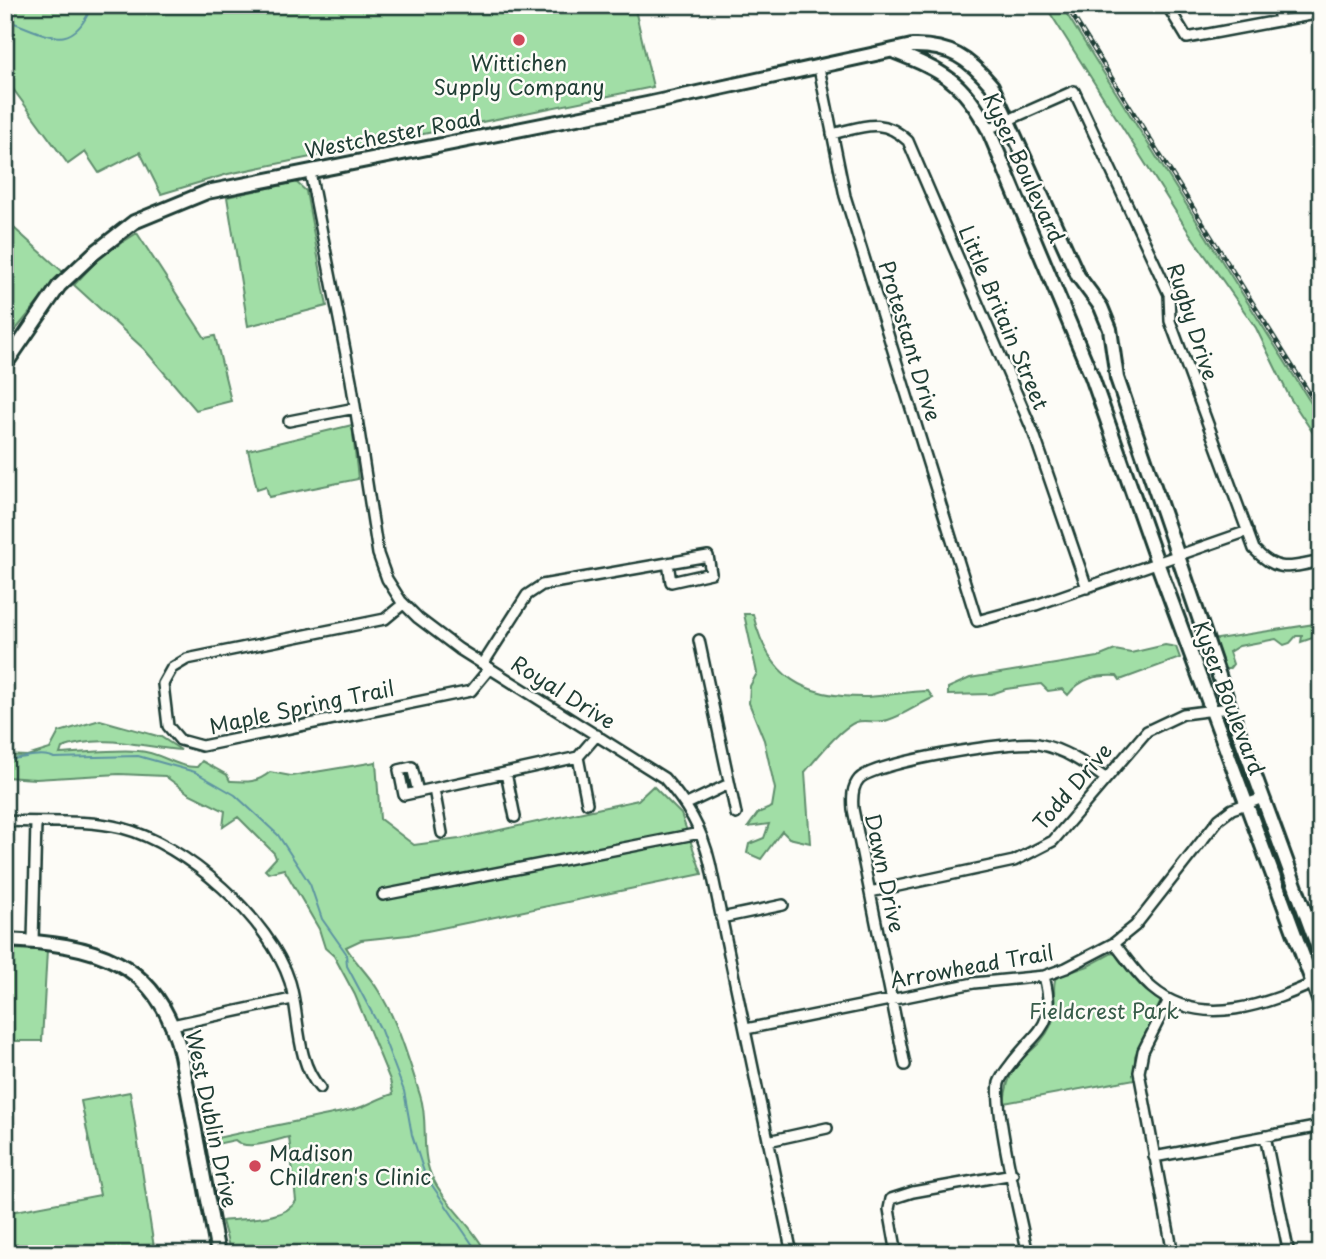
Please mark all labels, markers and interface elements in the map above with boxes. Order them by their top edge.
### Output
marker: Wittichen Supply Company [511,32,527,48]
place label: Wittichen Supply Company [433,46,605,102]
street label: Kyser Boulevard [976,87,1074,248]
street label: Westchester Road [302,100,484,166]
street label: Little Britain Street [952,220,1058,414]
street label: Protestant Drive [871,256,951,425]
street label: Rugby Drive [1160,259,1228,384]
street label: Kyser Boulevard [1186,616,1274,779]
street label: Royal Drive [506,646,623,736]
street label: Maple Spring Trail [206,671,397,741]
street label: Todd Drive [1024,735,1119,837]
street label: Dawn Drive [858,810,914,935]
street label: Arrowhead Trail [887,935,1056,995]
park label: Fieldcrest Park [1029,994,1179,1026]
street label: West Dublin Drive [178,1027,247,1211]
place label: Madison Children's Clinic [269,1136,431,1192]
marker: Madison Children's Clinic [247,1158,263,1174]

